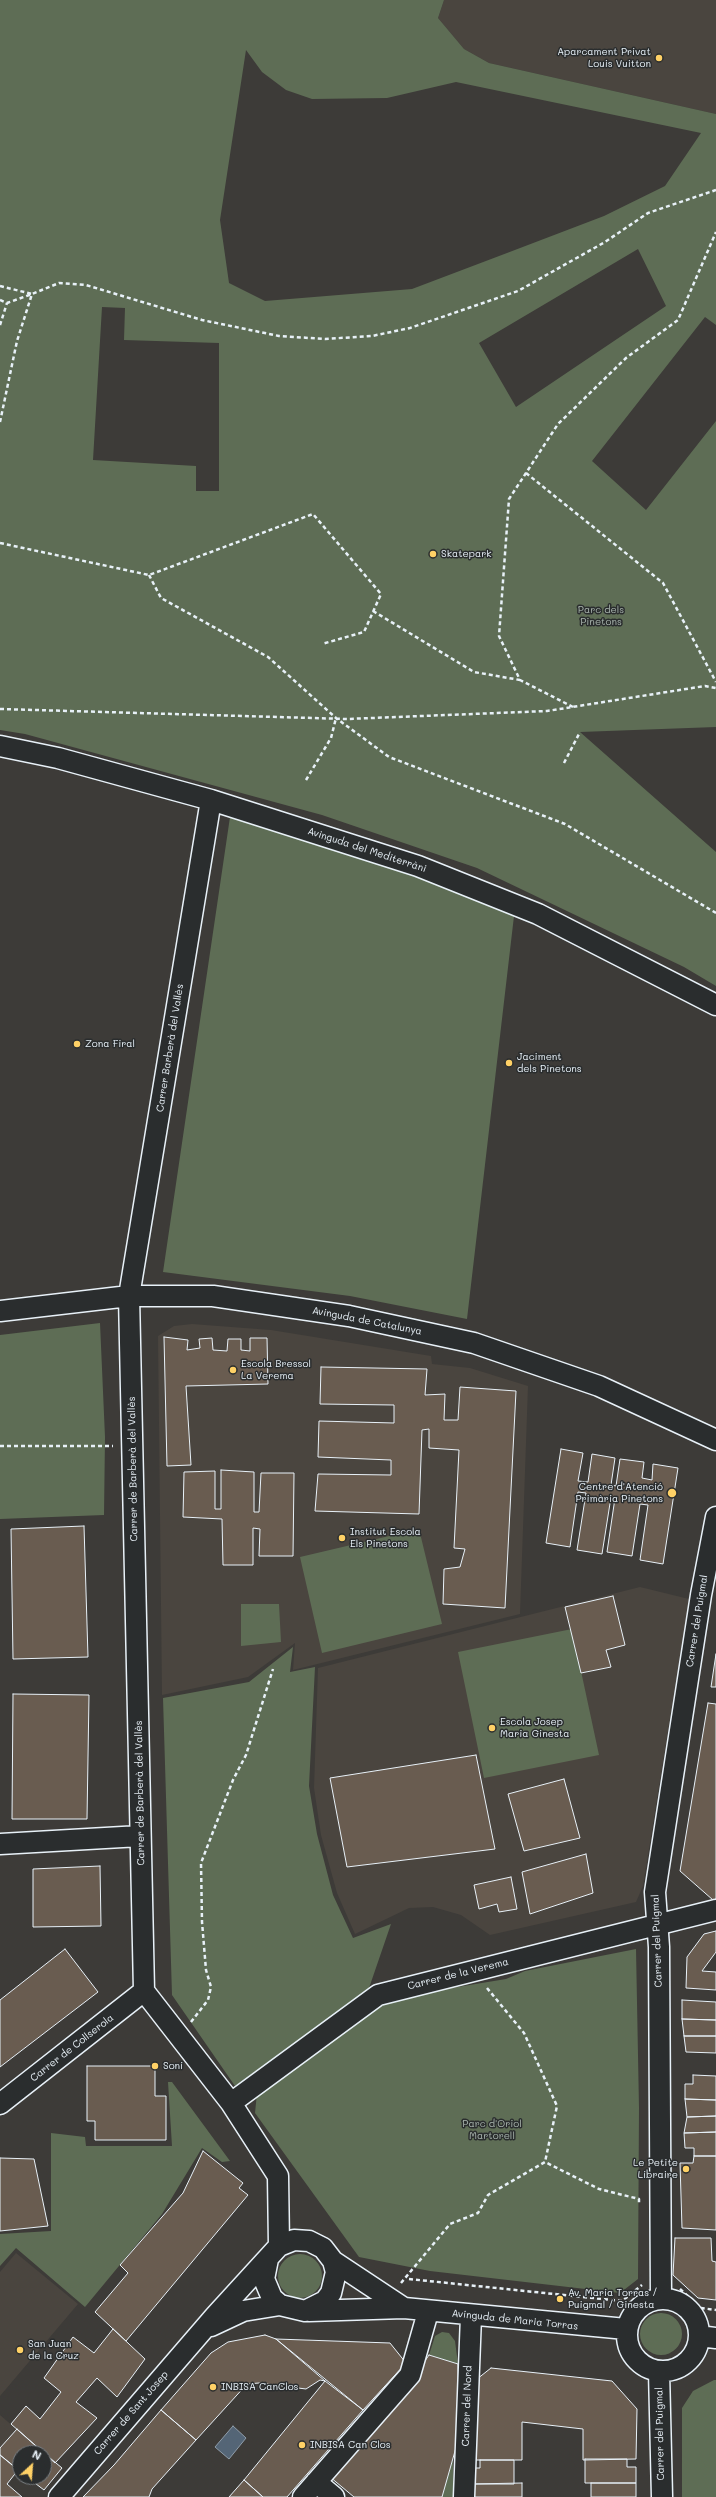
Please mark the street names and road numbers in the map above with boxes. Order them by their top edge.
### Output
street label: Avinguda del Mediterràni [306,825,428,875]
street label: Carrer Barberà del Vallès [154,983,186,1113]
street label: Avinguda de Catalunya [311,1304,423,1338]
street label: Carrer de Barberà del Vallès [126,1396,140,1542]
street label: Carrer del Puigmal [684,1574,710,1668]
street label: Carrer de Barberà del Vallès [133,1720,147,1866]
street label: Carrer del Puigmal [649,1894,665,1988]
street label: Carrer de la Verema [406,1956,510,1992]
street label: Carrer de Collserola [28,2012,116,2084]
street label: Avinguda de Maria Torras [451,2307,579,2333]
street label: Carrer del Nord [460,2365,474,2447]
street label: Carrer de Sant Josep [91,2369,171,2457]
street label: Carrer del Puigmal [653,2387,667,2481]

